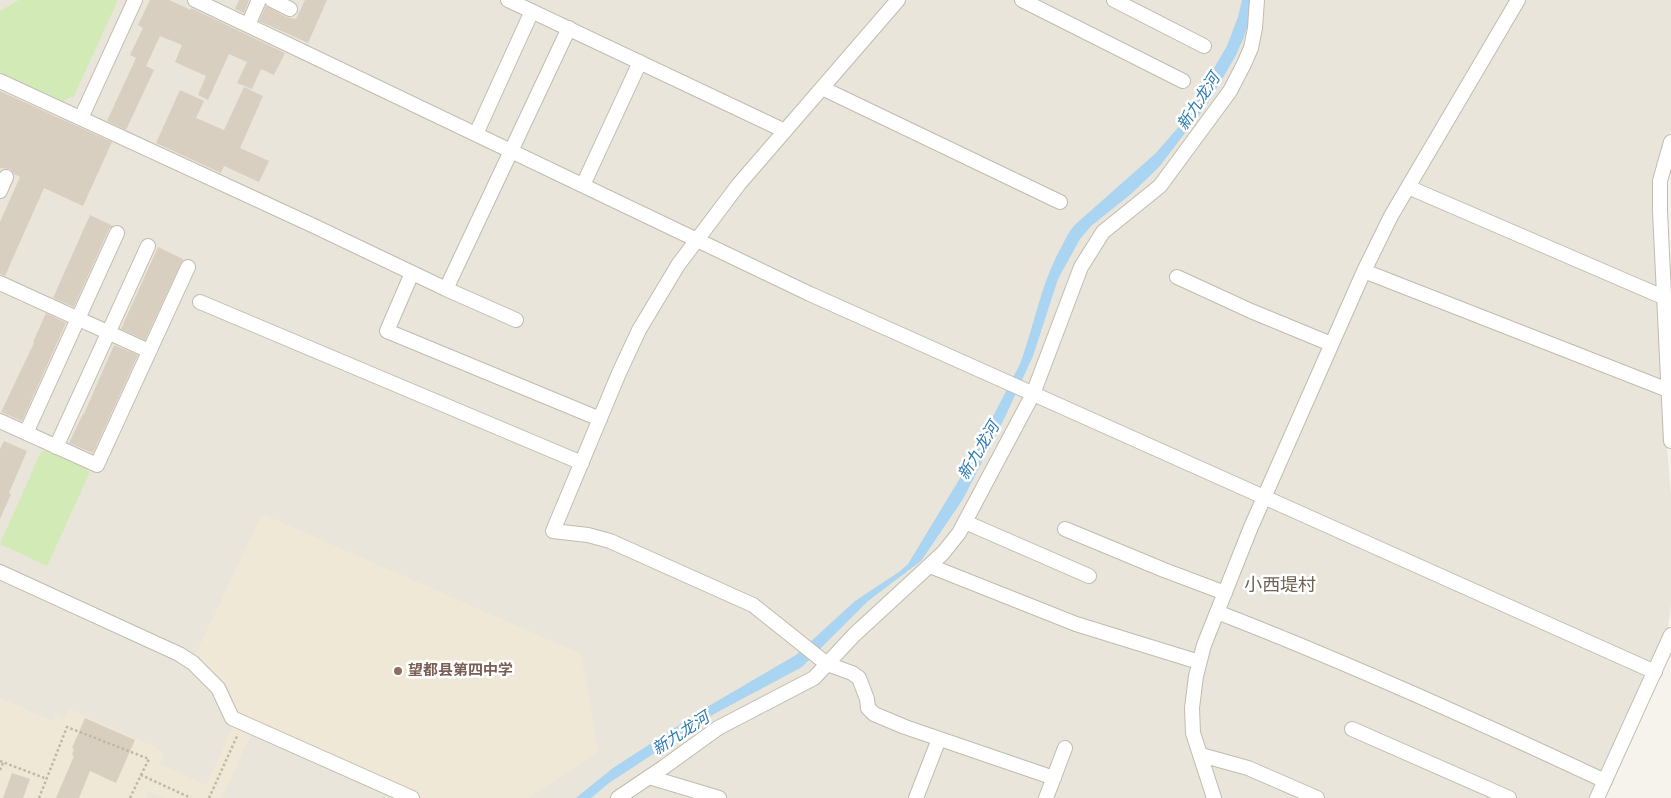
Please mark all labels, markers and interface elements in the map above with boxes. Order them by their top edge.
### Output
water label: 新九龙河 [1174,70,1224,134]
water label: 新九龙河 [954,419,1004,483]
district label: 小西堤村 [1244,575,1316,597]
place label: 望都县第四中学 [408,662,513,680]
marker: 望都县第四中学 [392,665,404,677]
water label: 新九龙河 [649,709,713,759]

